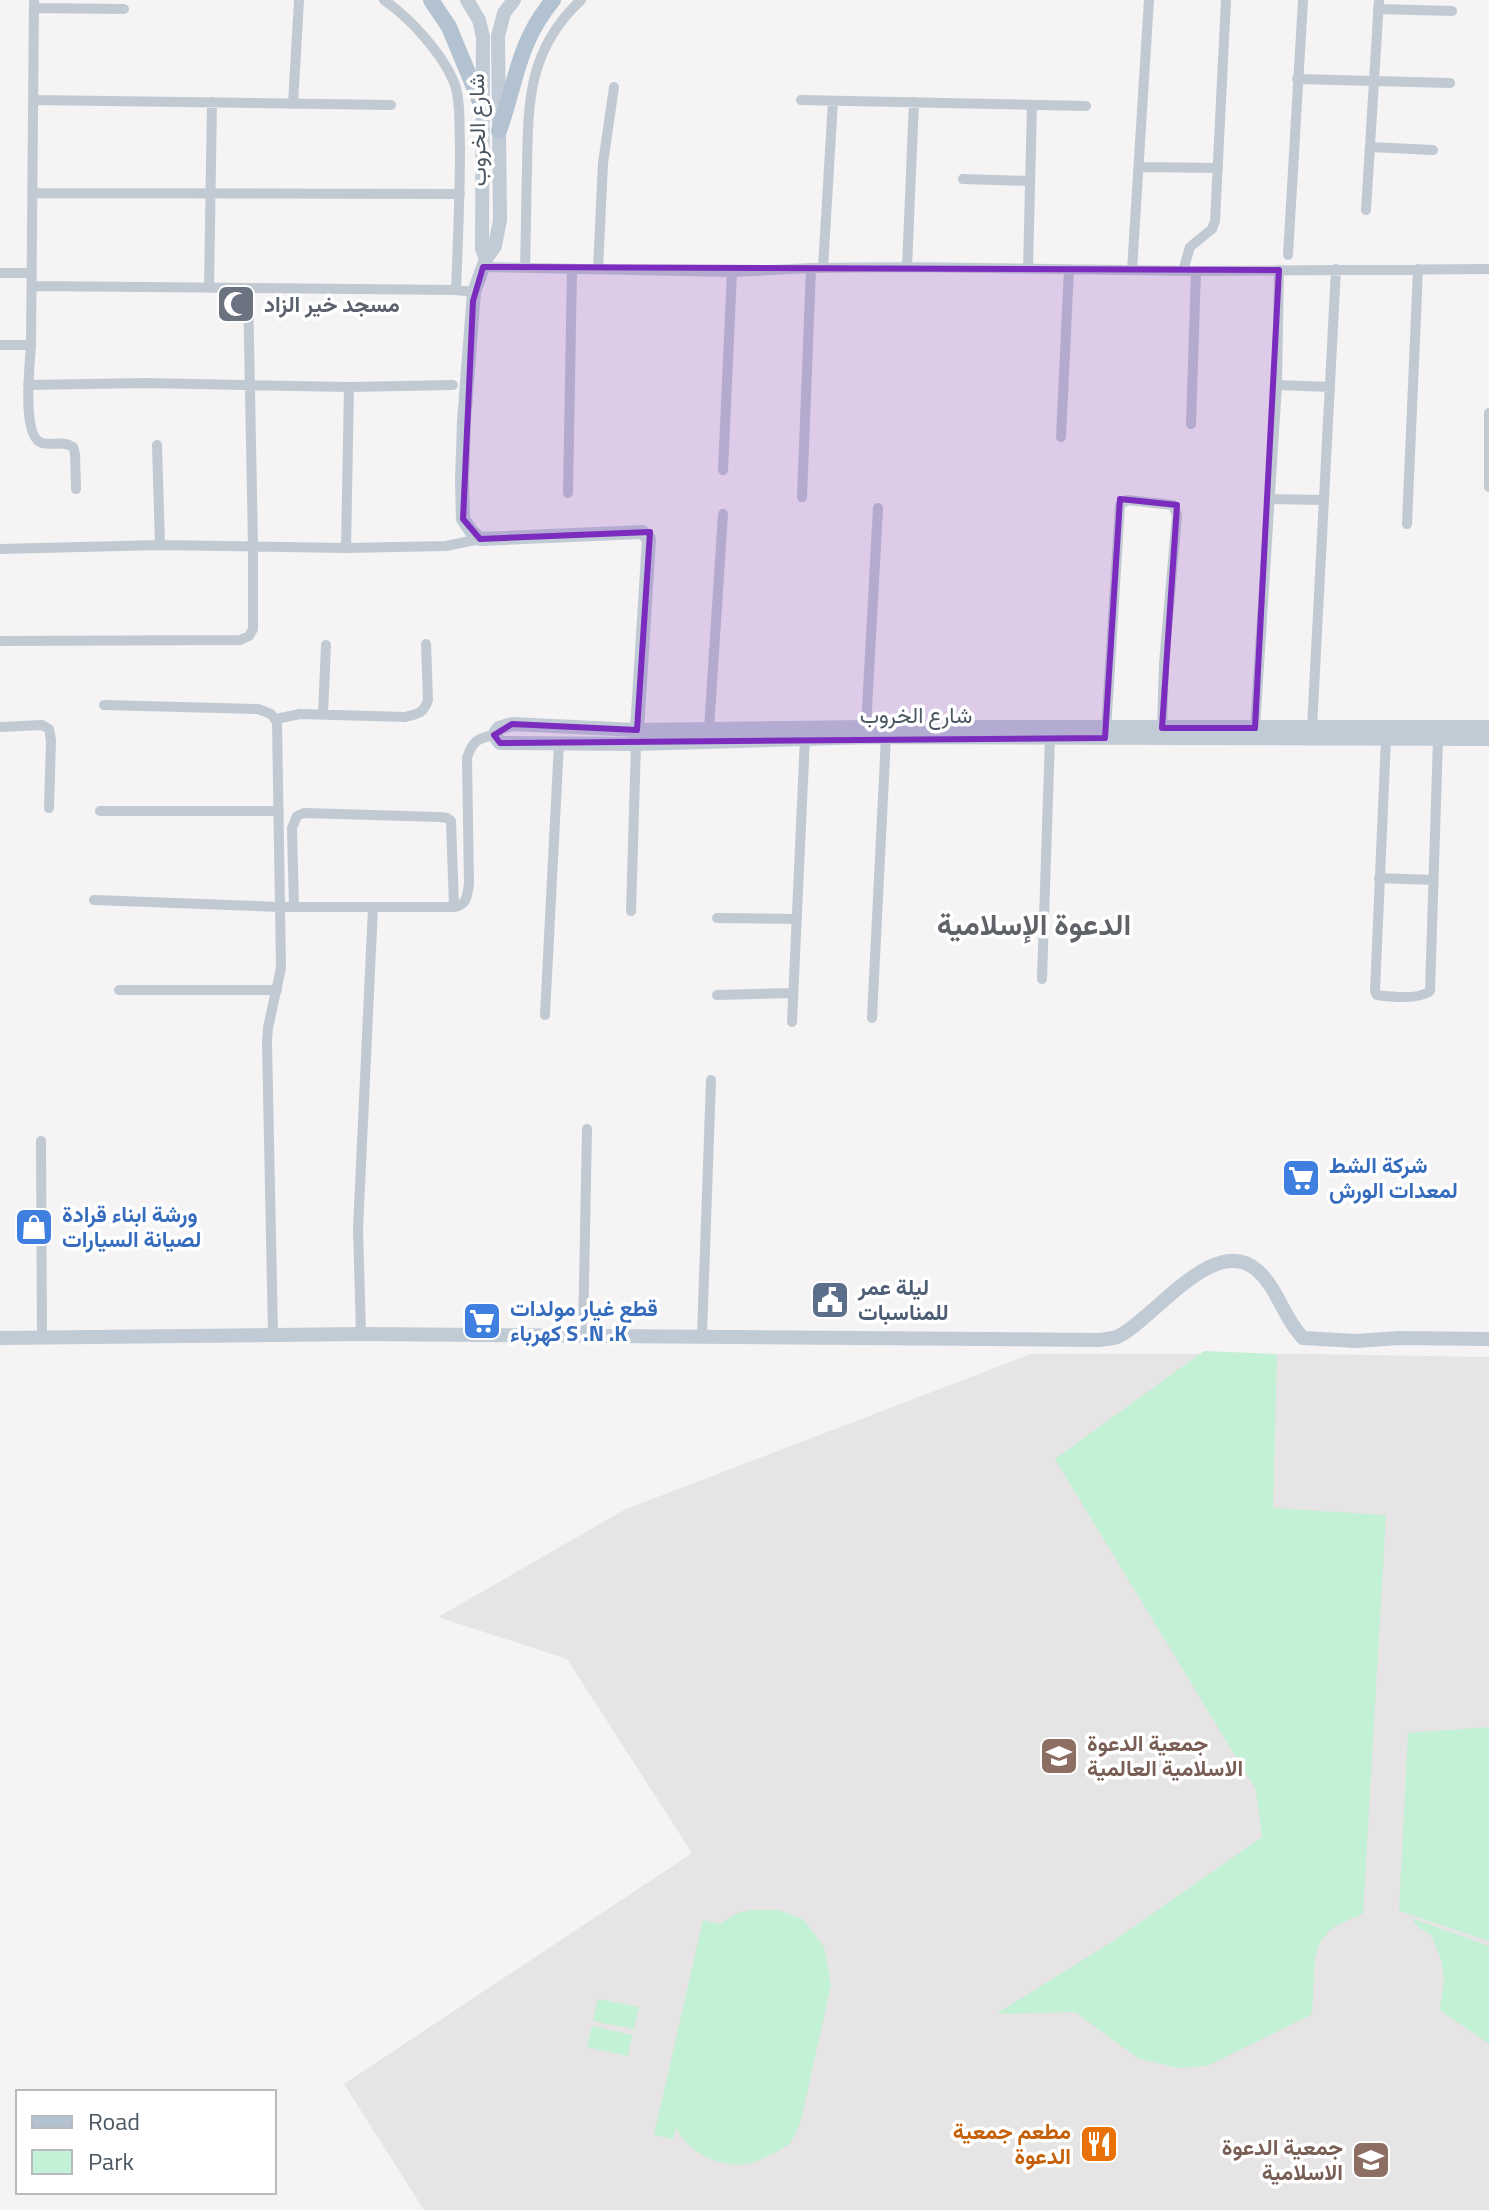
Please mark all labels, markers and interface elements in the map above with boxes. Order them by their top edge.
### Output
street label: شارع الخروب [459,73,495,187]
mosque icon: مسجد خير الزاد [215,283,257,325]
place label: مسجد خير الزاد [264,287,400,321]
street label: شارع الخروب [860,698,972,732]
district label: الدعوة الإسلامية [937,901,1131,947]
place label: شركة الشط لمعدات الورش [1329,1148,1458,1207]
supermarket icon: شركة الشط لمعدات الورش [1280,1157,1322,1199]
place label: ورشة ابناء قرادة لصيانة السيارات [62,1197,201,1256]
shop icon: ورشة ابناء قرادة لصيانة السيارات [13,1206,55,1248]
place label: ليلة عمر للمناسبات [857,1270,949,1329]
public building icon: ليلة عمر للمناسبات [809,1279,851,1321]
place label: قطع غيار مولدات كهرباء S .N .K [510,1291,658,1350]
supermarket icon: قطع غيار مولدات كهرباء S .N .K [461,1300,503,1342]
place label: جمعية الدعوة الاسلامية العالمية [1087,1726,1243,1785]
school or university icon: جمعية الدعوة الاسلامية العالمية [1038,1735,1080,1777]
legend [16,2090,276,2194]
text: Road [88,2103,140,2139]
place label: مطعم جمعية الدعوة [953,2114,1071,2173]
restaurant icon: مطعم جمعية الدعوة [1078,2123,1120,2165]
place label: جمعية الدعوة الاسلامية [1222,2130,1343,2189]
school or university icon: جمعية الدعوة الاسلامية [1350,2139,1392,2181]
text: Park [88,2143,134,2179]

